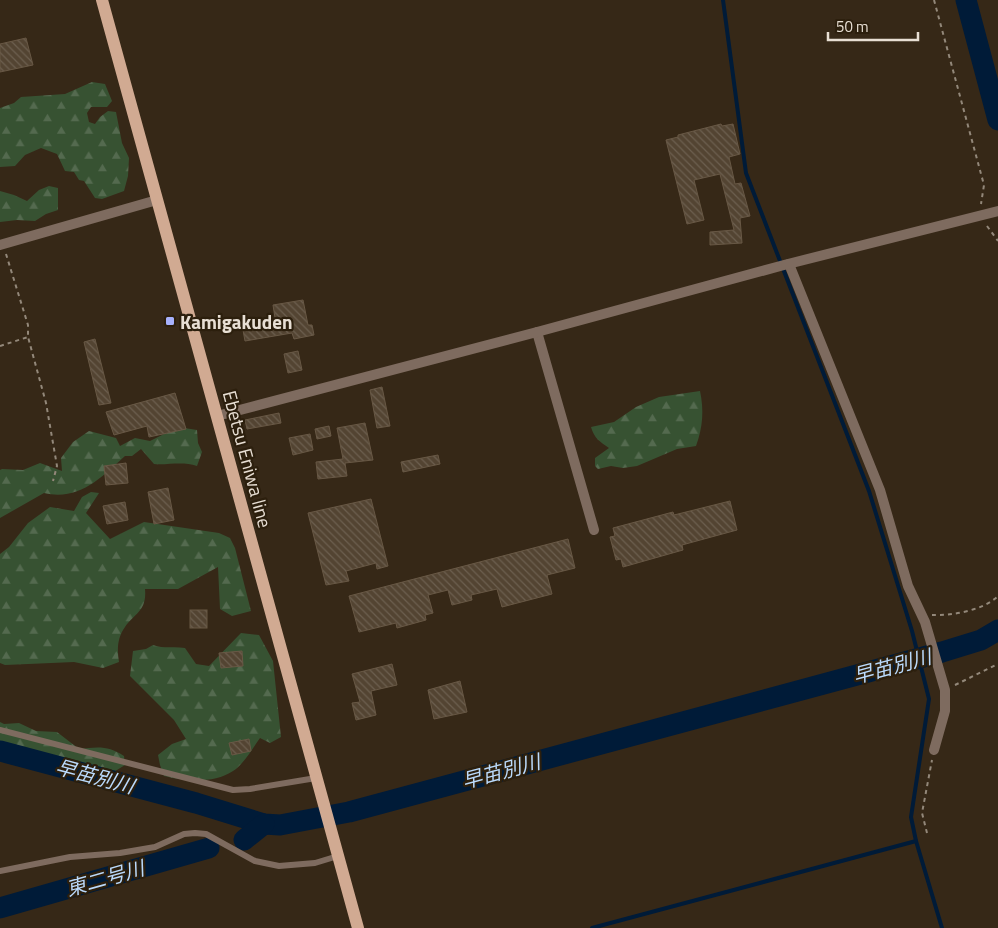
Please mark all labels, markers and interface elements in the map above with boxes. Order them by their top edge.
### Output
scale bar [828,10,918,42]
text: 50 m [836,15,869,38]
place label: Kamigakuden [180,307,293,336]
marker: Kamigakuden [164,315,176,327]
street label: Ebetsu Eniwa line [216,387,280,531]
water label: 早苗別川 [849,640,937,691]
water label: 早苗別川 [458,745,546,796]
water label: 早苗別川 [52,751,140,802]
water label: 東二号川 [62,852,150,904]

